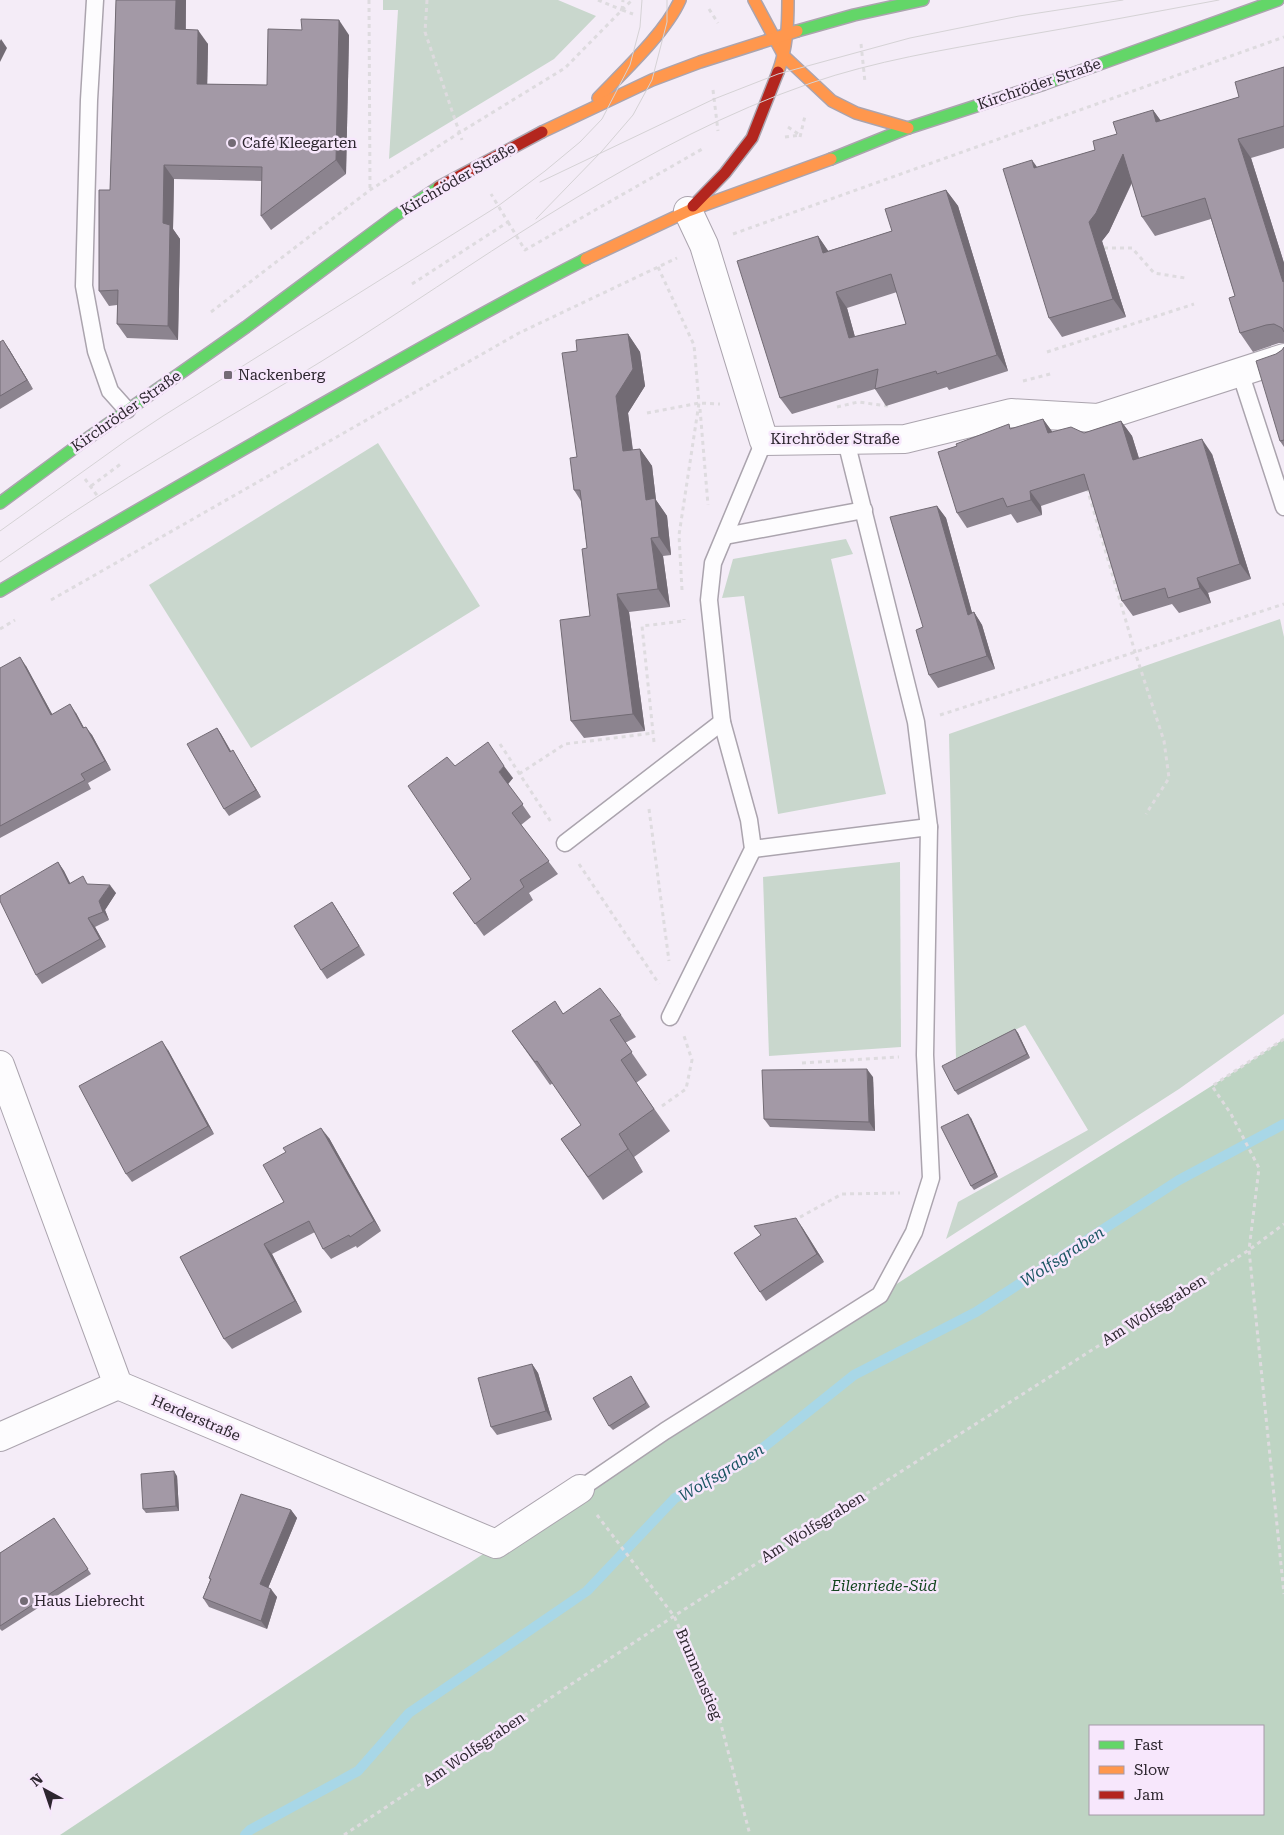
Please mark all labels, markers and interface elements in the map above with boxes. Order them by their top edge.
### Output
street label: Kirchröder Straße [975,54,1103,114]
place label: Café Kleegarten [242,134,357,152]
marker: Café Kleegarten [226,137,238,149]
street label: Kirchröder Straße [397,139,519,219]
place label: Nackenberg [238,366,326,384]
street label: Kirchröder Straße [68,367,184,455]
marker: Nackenberg [222,369,234,381]
street label: Kirchröder Straße [770,430,900,448]
water label: Wolfsgraben [1017,1222,1108,1291]
street label: Am Wolfsgraben [1099,1271,1210,1349]
street label: Herderstraße [149,1391,243,1445]
water label: Wolfsgraben [675,1439,767,1505]
street label: Am Wolfsgraben [758,1488,869,1566]
park label: Eilenriede-Süd [830,1577,937,1595]
place label: Haus Liebrecht [34,1592,145,1610]
marker: Haus Liebrecht [18,1595,30,1607]
street label: Brunnenstieg [672,1626,726,1723]
street label: Am Wolfsgraben [419,1708,529,1790]
legend [1089,1725,1264,1815]
text: Fast [1134,1736,1164,1754]
text: Slow [1134,1761,1170,1779]
north arrow [20,1765,70,1815]
text: N [27,1770,46,1790]
text: Jam [1134,1786,1164,1804]

